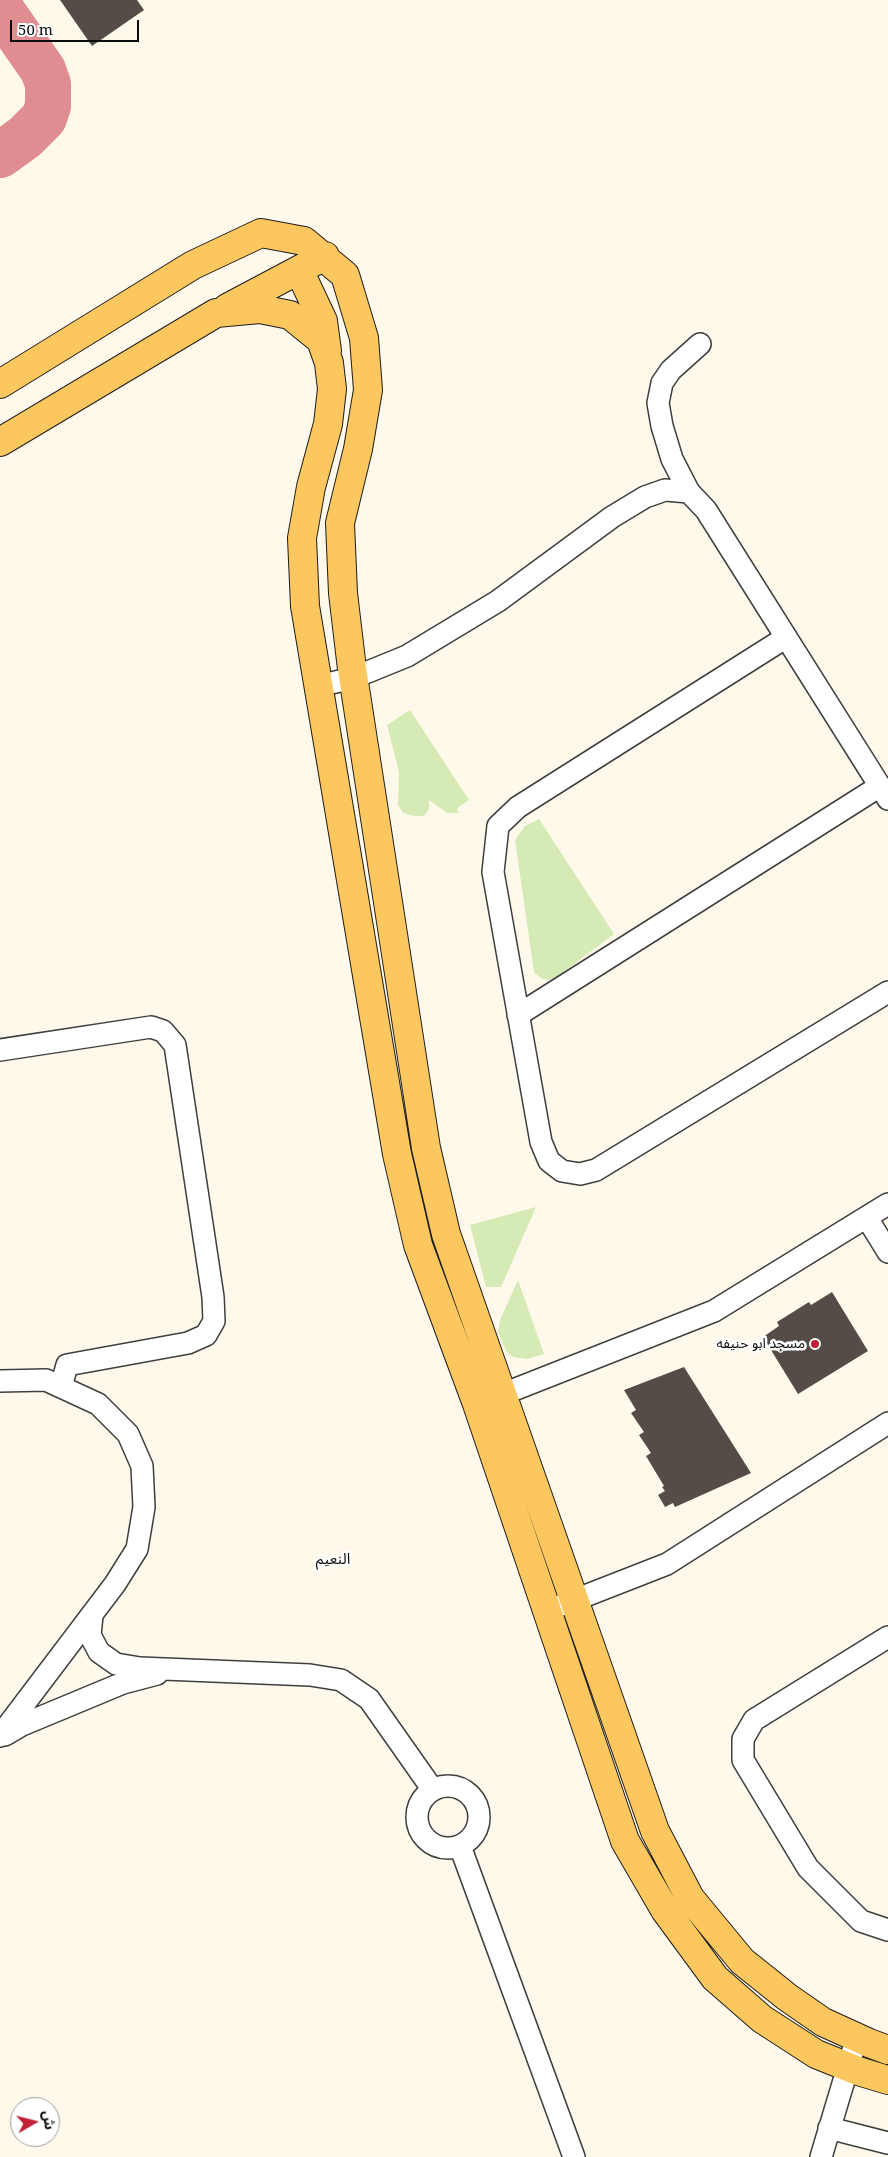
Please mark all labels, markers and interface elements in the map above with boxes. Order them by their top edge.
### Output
scale bar [12,10,141,42]
text: 50 m [18,19,53,39]
place label: مسجد ابو حنيفه [716,1336,805,1352]
marker: مسجد ابو حنيفه [809,1338,821,1350]
district label: النعيم [316,1551,350,1569]
north arrow [10,2097,60,2147]
text: ش [39,2109,60,2131]

